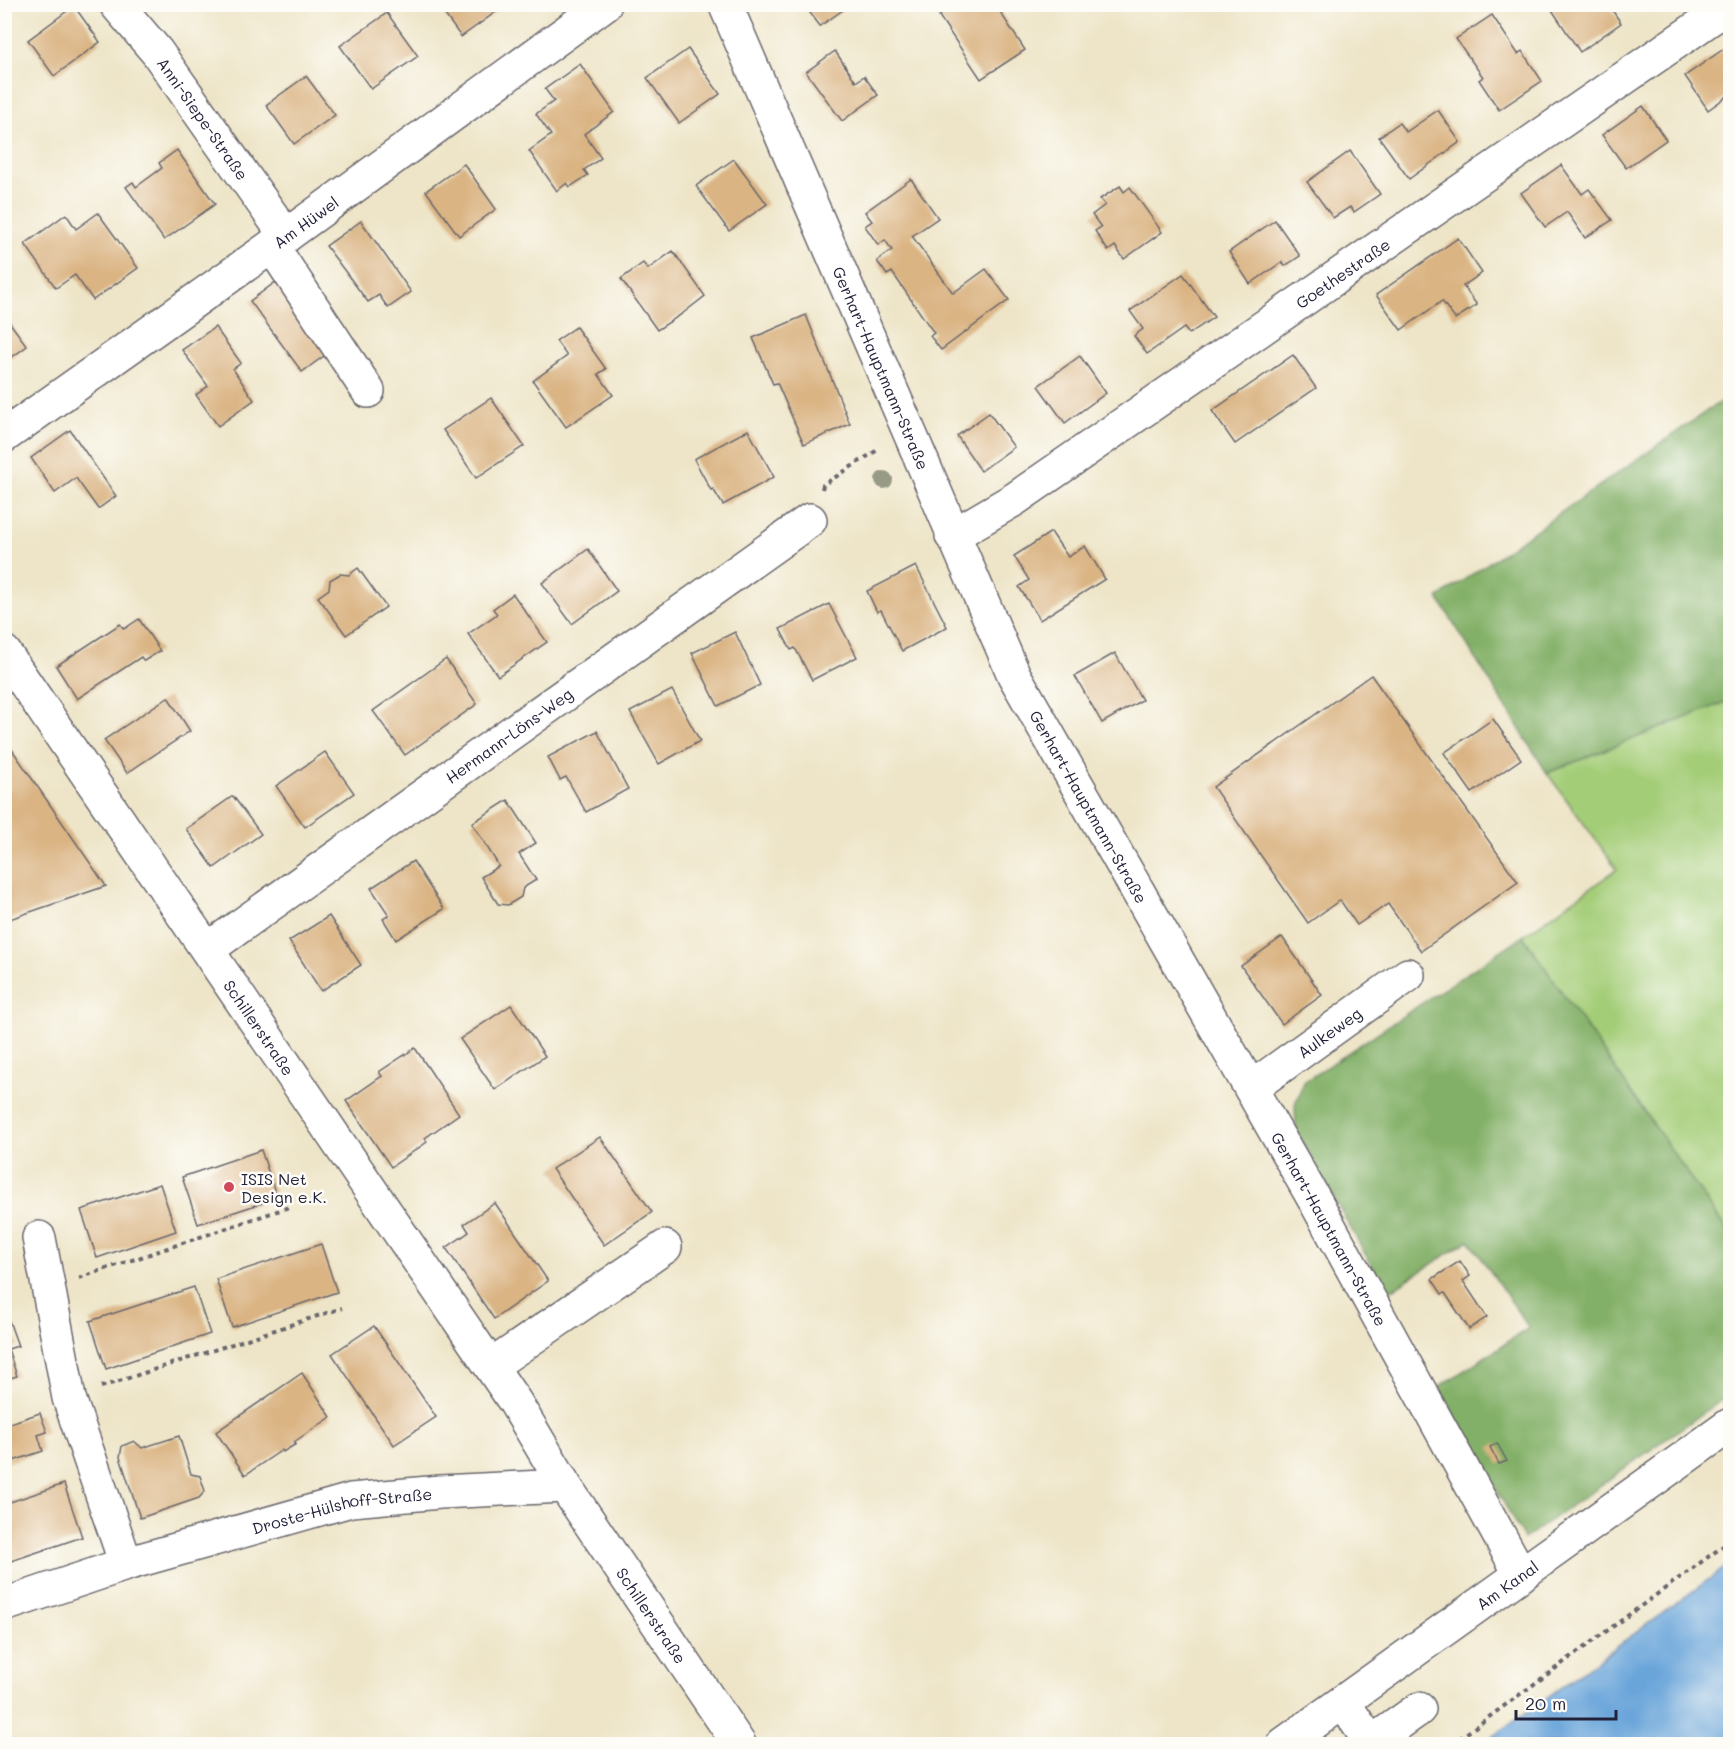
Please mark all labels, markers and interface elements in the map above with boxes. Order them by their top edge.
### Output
street label: Anni-Siepe-Straße [153,53,254,184]
street label: Am Hüwel [269,191,342,252]
street label: Goethestraße [1291,233,1394,313]
street label: Gerhart-Hauptmann-Straße [829,263,935,472]
street label: Hermann-Löns-Weg [441,682,576,787]
street label: Gerhart-Hauptmann-Straße [1026,706,1153,907]
street label: Schillerstraße [220,975,300,1079]
street label: Aulkeweg [1293,1002,1365,1062]
street label: Gerhart-Hauptmann-Straße [1267,1128,1392,1329]
place label: ISIS Net Design e.K. [241,1168,327,1207]
marker: ISIS Net Design e.K. [222,1180,236,1194]
street label: Droste-Hülshoff-Straße [249,1482,433,1538]
street label: Am Kanal [1472,1555,1542,1614]
street label: Schillerstraße [612,1563,692,1667]
scale bar [1516,1683,1616,1721]
text: 20 m [1525,1691,1566,1715]

